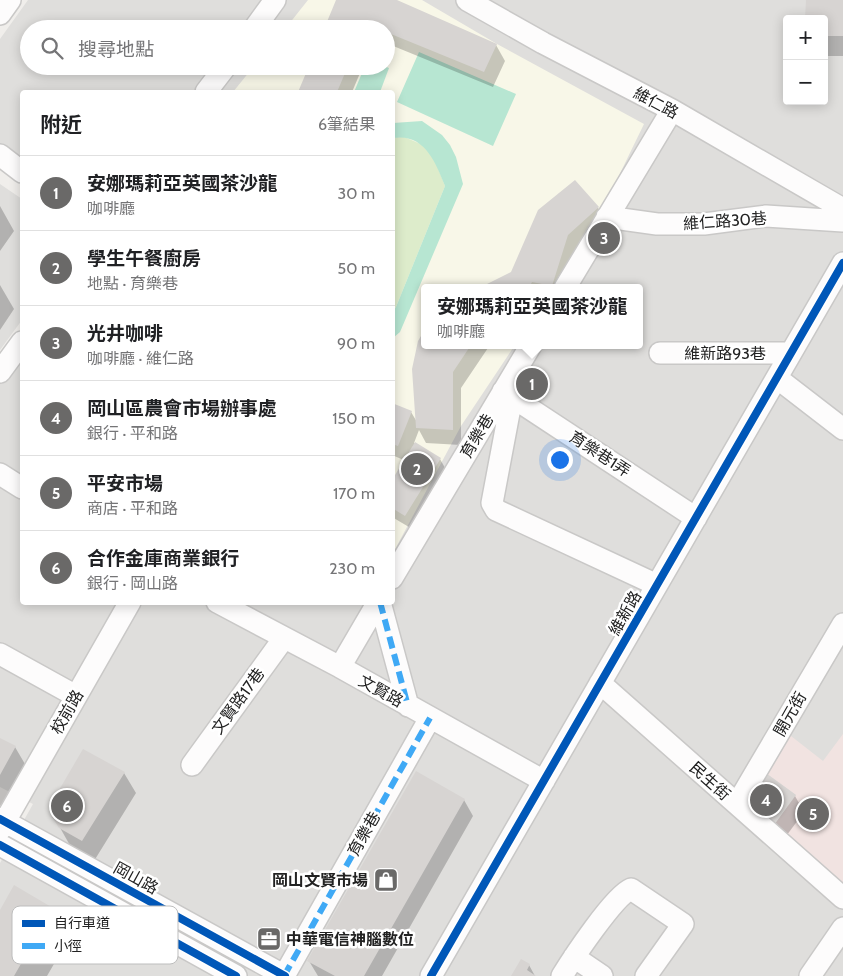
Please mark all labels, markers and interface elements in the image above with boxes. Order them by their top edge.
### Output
map controls [783,15,828,105]
button: + [783,15,828,60]
search box [20,20,395,75]
icon: search [38,34,66,62]
text: 搜尋地點 [78,38,154,61]
button: − [783,60,828,105]
street label: 維仁路 [630,83,682,123]
text: 附近 [40,112,82,137]
text: 6筆結果 [318,115,375,134]
text: 安娜瑪莉亞英國茶沙龍 [87,172,277,195]
text: 1 [53,184,59,203]
text: 30 m [338,184,375,203]
text: 咖啡廳 [87,199,135,218]
street label: 維仁路30巷 [683,209,767,233]
pin: 3 [588,219,620,257]
text: 學生午餐廚房 [87,247,201,270]
text: 2 [52,259,60,278]
text: 50 m [338,259,375,278]
text: 地點 · 育樂巷 [87,274,178,293]
popup [421,284,643,349]
text: 安娜瑪莉亞英國茶沙龍 [437,295,627,318]
text: 光井咖啡 [87,322,163,345]
text: 咖啡廳 [437,322,485,341]
text: 3 [52,334,60,353]
text: 90 m [337,334,375,353]
street label: 維新路93巷 [684,344,766,363]
text: 咖啡廳 · 維仁路 [87,349,194,368]
pin: 1 [516,365,548,403]
text: 岡山區農會市場辦事處 [87,397,277,420]
text: 4 [51,409,61,428]
text: 150 m [332,409,375,428]
street label: 育樂巷 [456,411,498,461]
text: 銀行 · 平和路 [87,424,178,443]
street label: 育樂巷1弄 [566,427,634,481]
your location [547,447,573,473]
pin: 2 [401,450,433,488]
text: 平安市場 [87,472,163,495]
text: 5 [52,484,60,503]
text: 170 m [333,484,375,503]
text: 商店 · 平和路 [87,499,178,518]
text: 合作金庫商業銀行 [87,547,239,570]
text: 6 [52,559,61,578]
text: 230 m [329,559,375,578]
text: 銀行 · 岡山路 [87,574,178,593]
street label: 維新路 [605,587,645,639]
street label: 文賢路17巷 [208,664,268,738]
street label: 文賢路 [355,671,407,711]
street label: 校前路 [47,686,87,738]
street label: 開元街 [770,688,810,740]
street label: 民生街 [686,758,734,804]
pin: 4 [750,781,782,819]
pin: 6 [51,787,83,825]
pin: 5 [797,795,829,833]
street label: 育樂巷 [344,808,384,860]
street label: 岡山路 [110,858,162,898]
shop icon: 岡山文賢市場 [373,867,399,893]
place label: 岡山文賢市場 [272,871,368,890]
legend [12,906,178,964]
text: 自行車道 [54,914,110,932]
office icon: 中華電信神腦數位 [256,926,282,952]
place label: 中華電信神腦數位 [286,930,414,949]
text: 小徑 [54,937,82,955]

